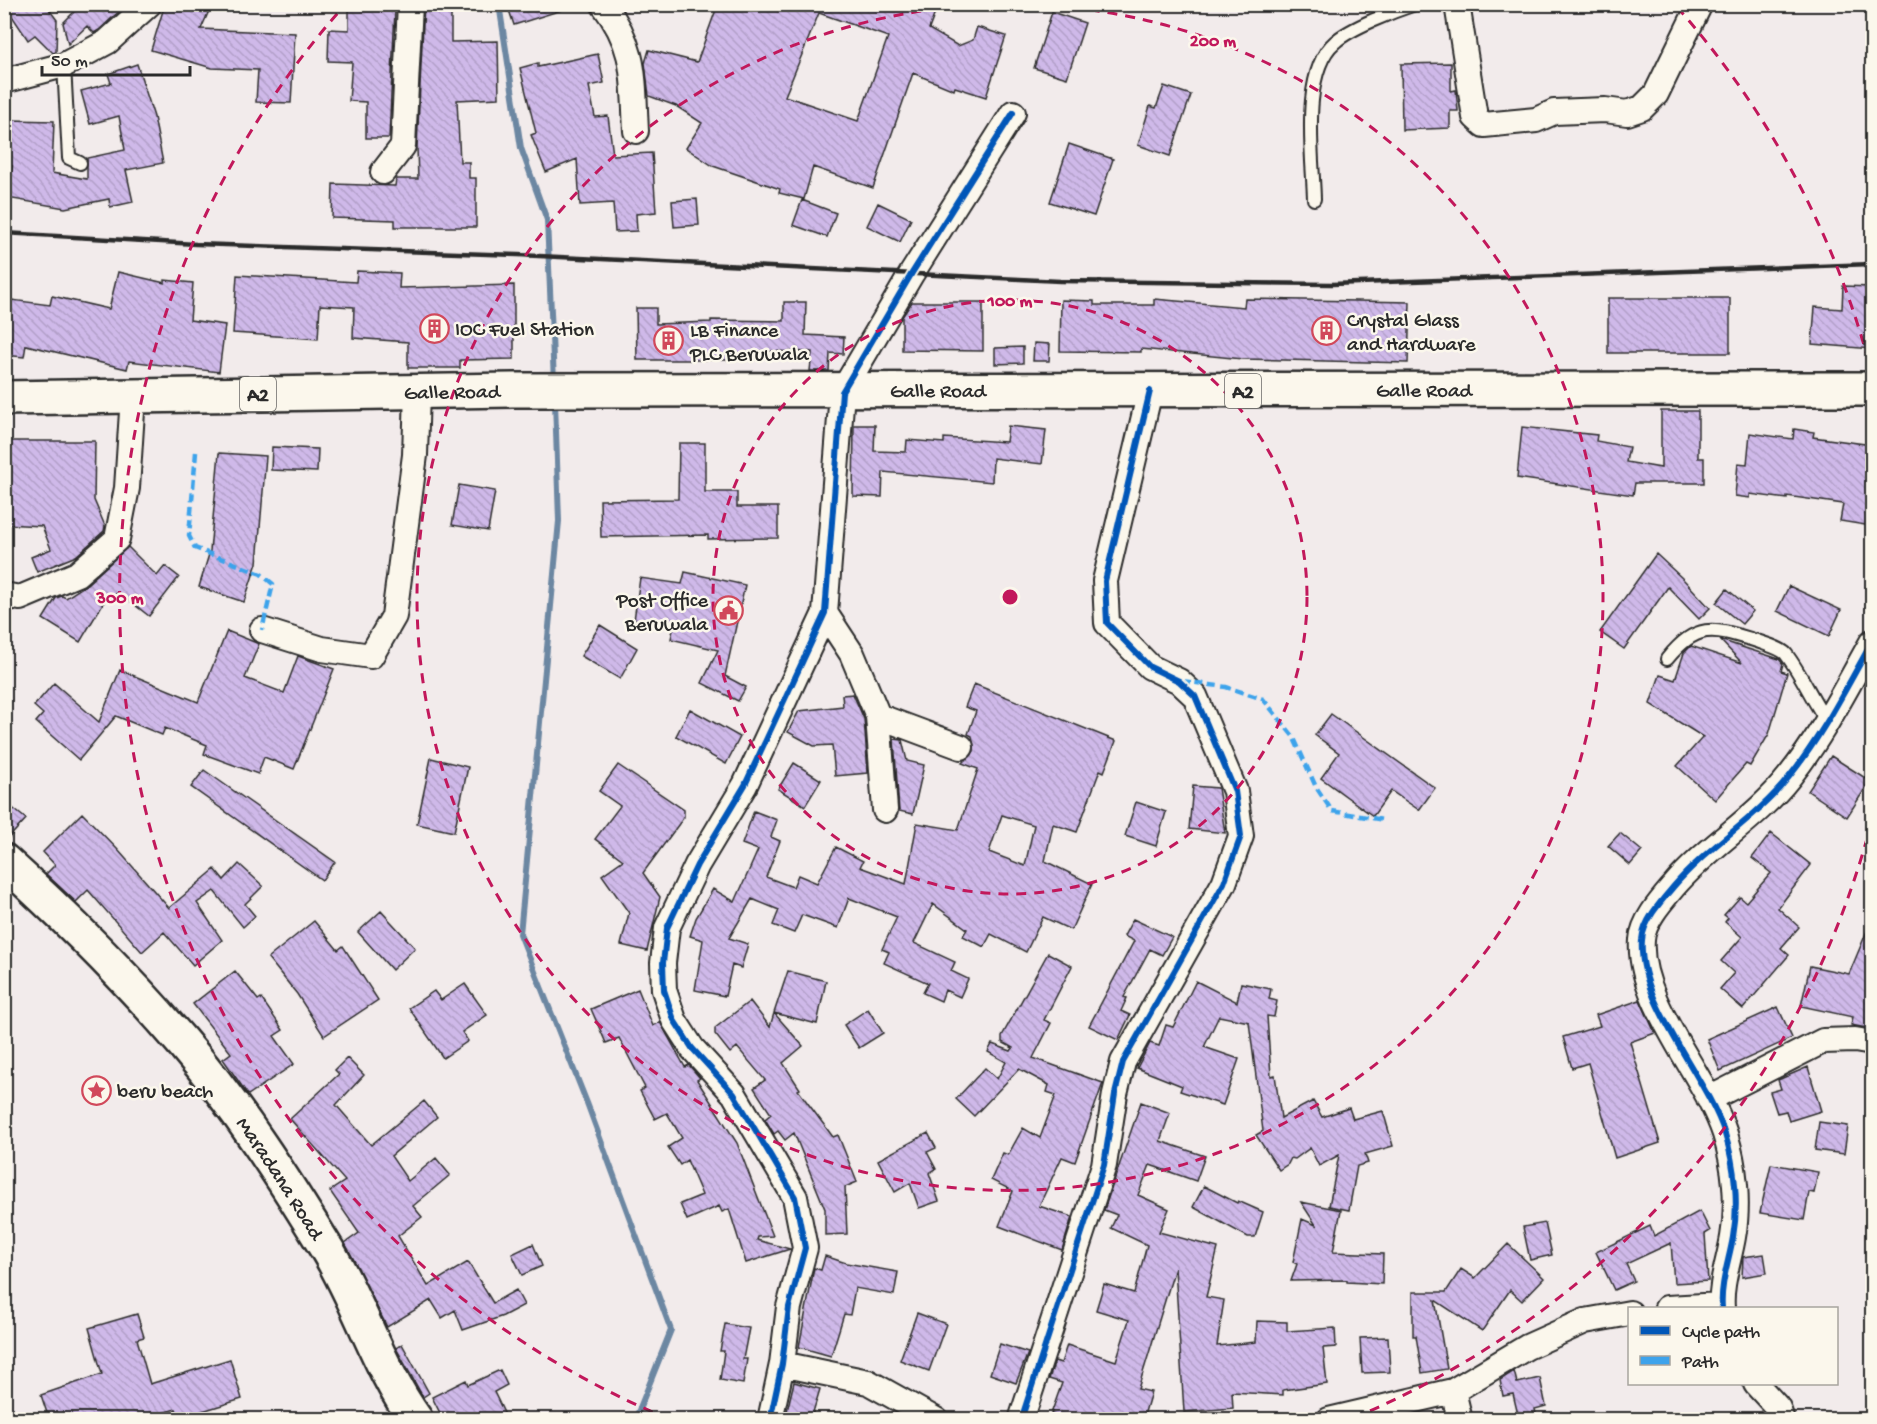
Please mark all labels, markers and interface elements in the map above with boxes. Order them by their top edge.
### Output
text: 200 m [1190,32,1236,53]
scale bar [42,39,190,77]
text: 50 m [51,52,88,73]
text: 100 m [987,292,1033,313]
place label: Crystal Glass and Hardware [1347,310,1477,359]
building icon: IOC Fuel Station [418,312,450,344]
building icon: Crystal Glass and Hardware [1310,315,1342,347]
place label: IOC Fuel Station [455,319,594,344]
place label: LB Finance PLC Beruwala [689,320,810,369]
building icon: LB Finance PLC Beruwala [653,325,685,357]
road number: A2 [1225,374,1261,408]
road number: A2 [240,377,276,411]
street label: Galle Road [1376,380,1474,405]
street label: Galle Road [404,381,502,408]
street label: Galle Road [890,381,988,406]
centre of rings [1000,587,1020,607]
text: 300 m [96,589,144,610]
place label: Post Office Beruwala [615,590,709,639]
public building icon: Post Office Beruwala [713,595,745,627]
place icon: beru beach [80,1074,112,1106]
place label: beru beach [117,1081,213,1106]
street label: Maradana Road [229,1113,328,1247]
legend [1628,1307,1838,1385]
text: Cycle path [1682,1323,1760,1344]
text: Path [1681,1353,1719,1374]

